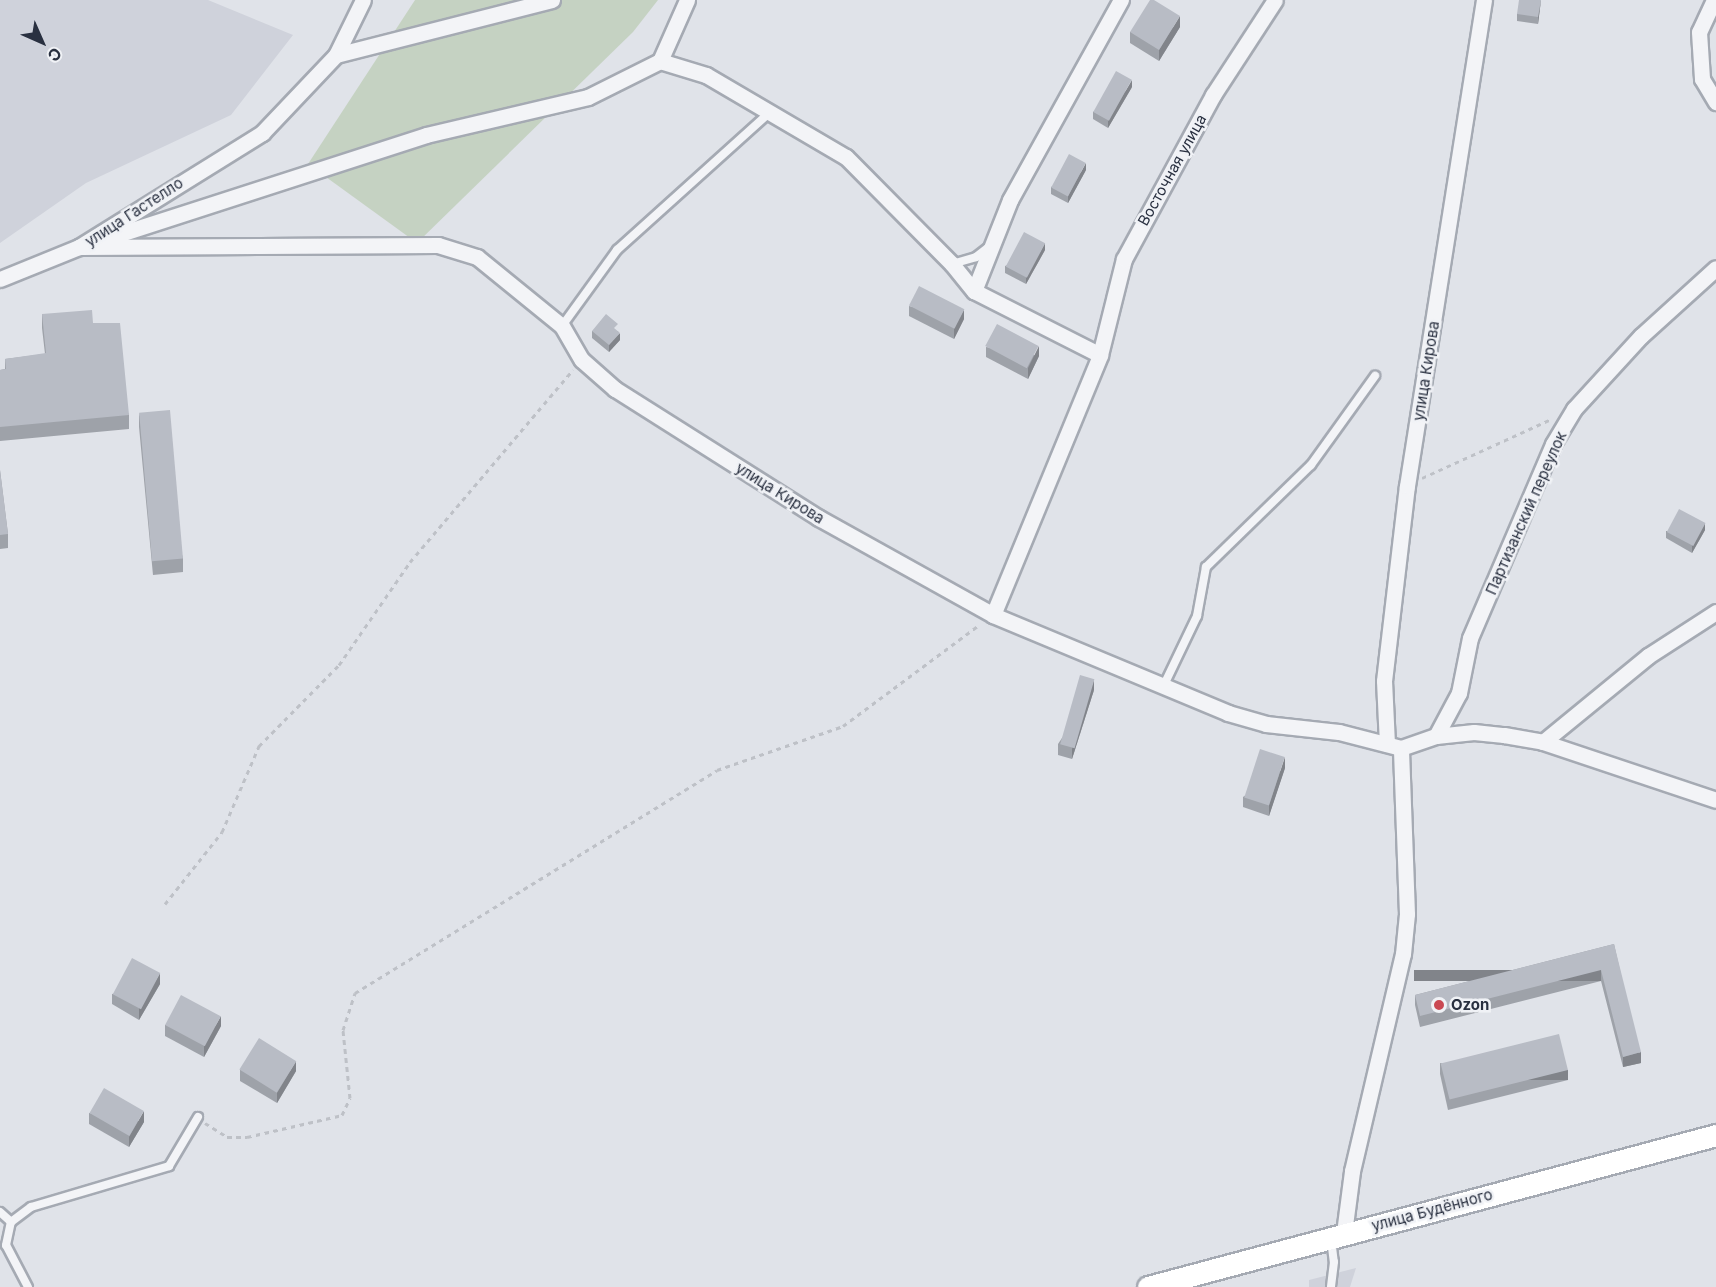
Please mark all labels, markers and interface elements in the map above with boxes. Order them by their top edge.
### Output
north arrow [12,12,72,72]
text: С [43,43,66,66]
street label: Восточная улица [1134,111,1210,229]
street label: улица Гастелло [82,174,186,250]
street label: улица Кирова [1409,320,1443,422]
street label: Партизанский переулок [1482,429,1570,597]
street label: улица Кирова [732,459,828,527]
place label: Ozon [1451,996,1489,1014]
marker: Ozon [1432,998,1446,1012]
street label: улица Будённого [1370,1185,1494,1235]

